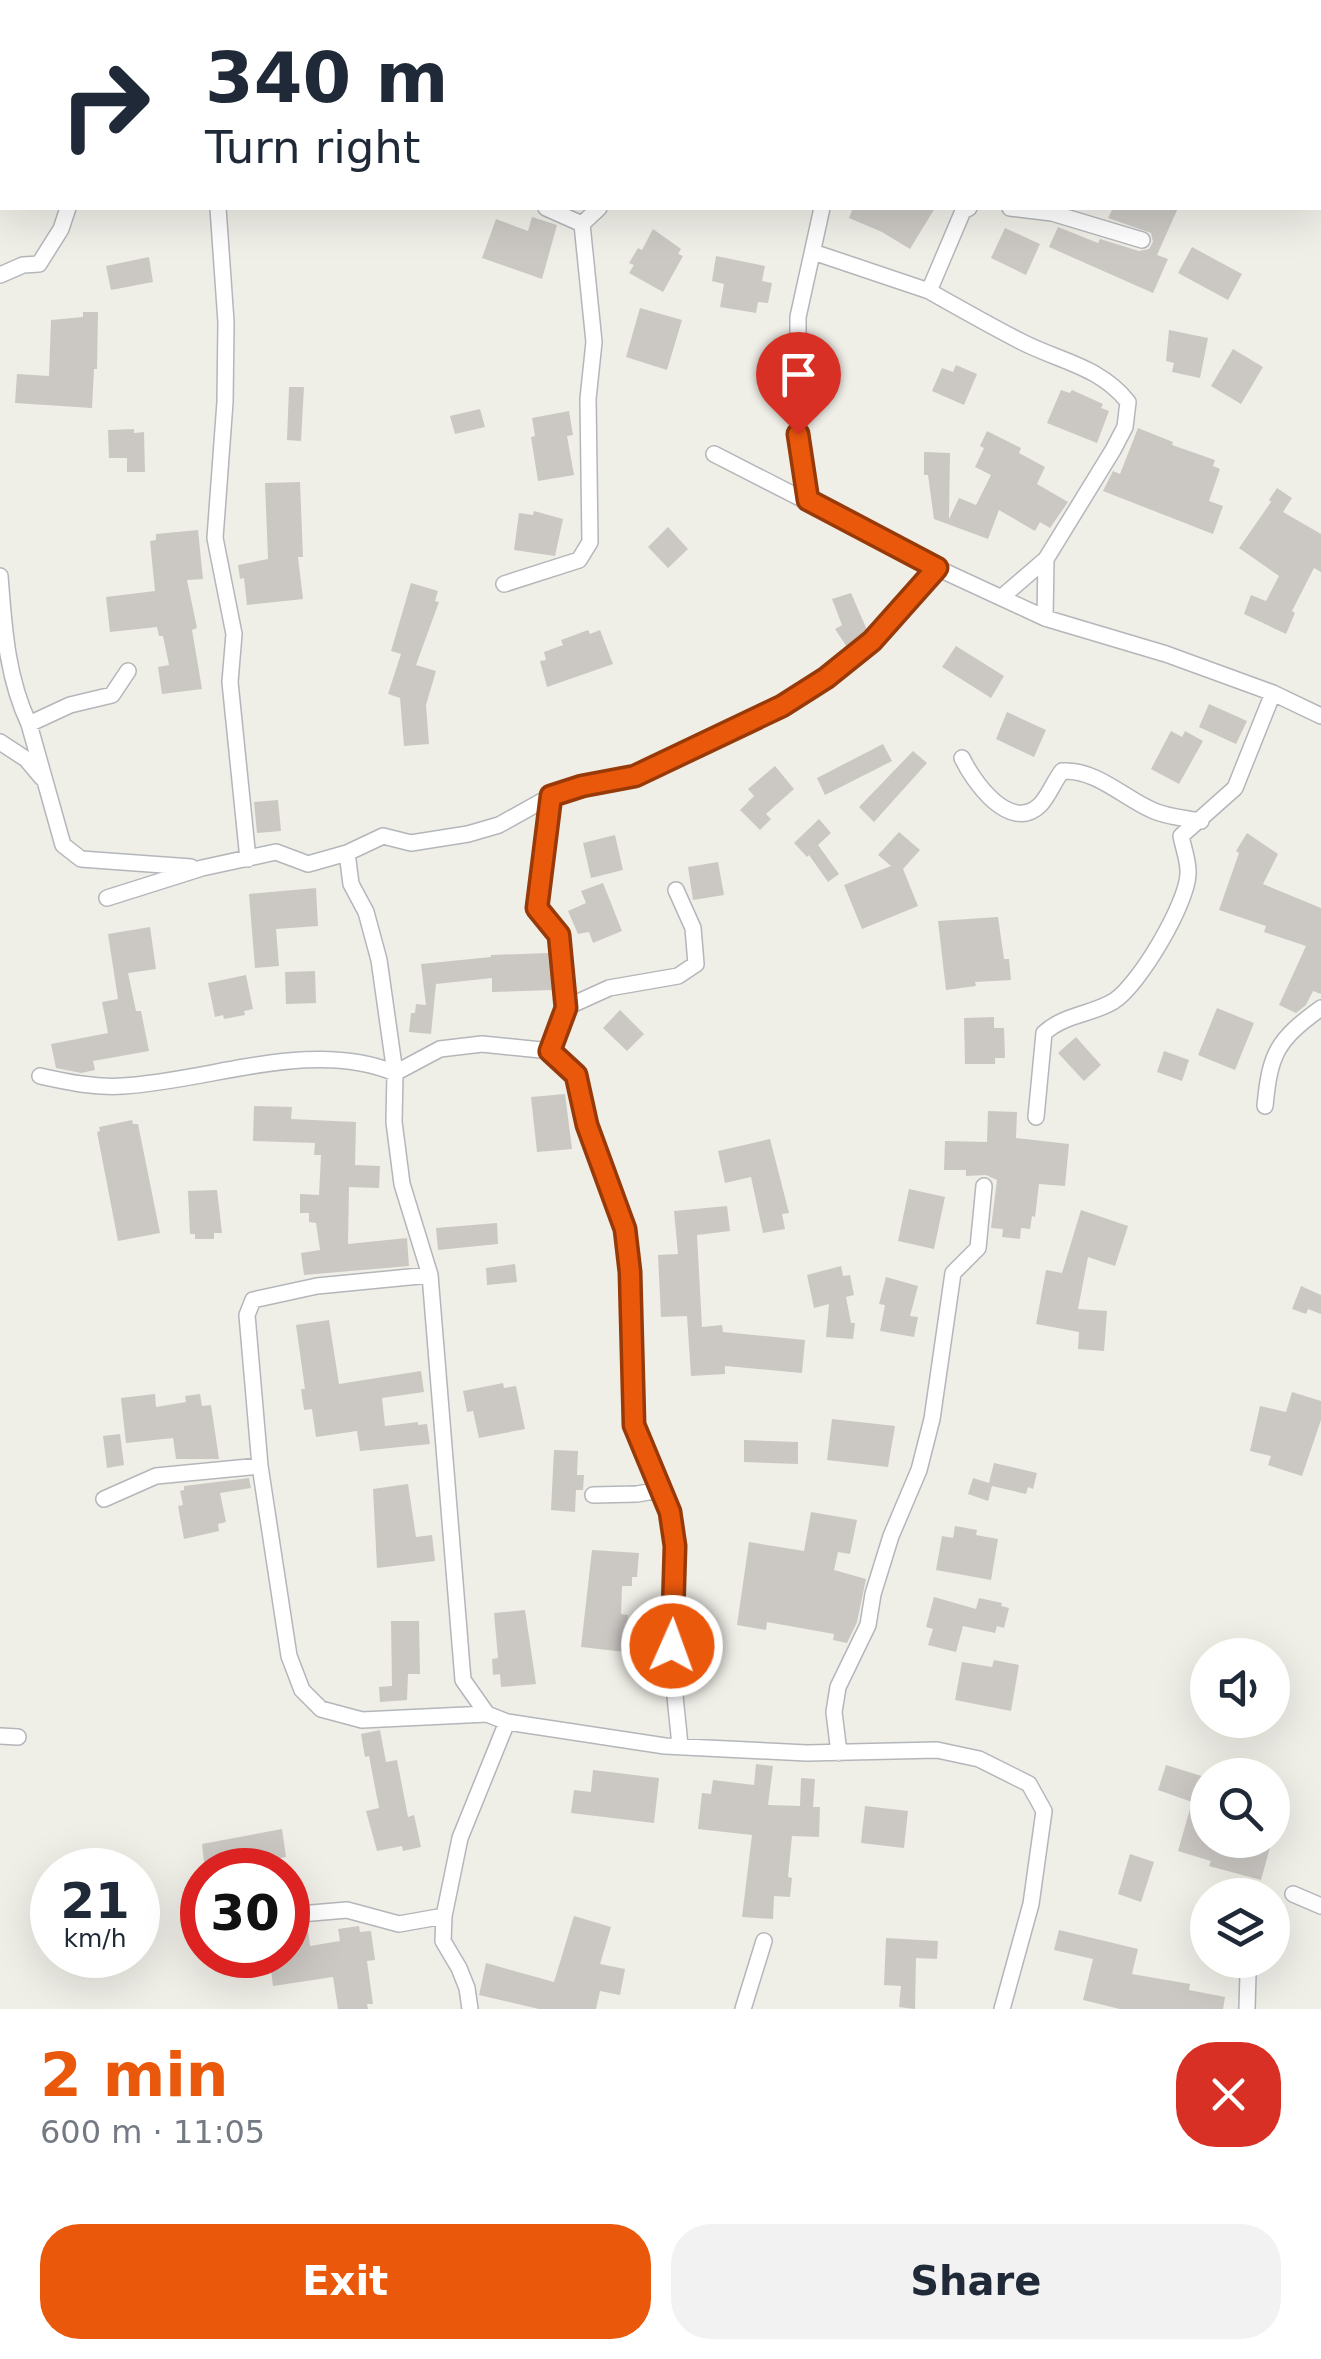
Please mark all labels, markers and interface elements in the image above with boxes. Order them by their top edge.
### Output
text: 340 m [205,37,448,119]
icon: right [40,40,170,170]
text: Turn right [205,121,420,174]
pin [756,332,841,435]
icon: arrive [771,347,826,402]
position arrow [620,1594,724,1698]
map controls [1190,1638,1290,1978]
button: sound [1190,1638,1290,1738]
button: search [1190,1758,1290,1858]
speed limit sign: 30 [180,1848,310,1978]
text: 21 [60,1872,130,1930]
button: layers [1190,1878,1290,1978]
text: km/h [63,1924,127,1953]
text: 2 min [40,2040,228,2110]
button: close [1176,2042,1281,2147]
text: 600 m · 11:05 [40,2113,265,2151]
button: Exit [40,2224,651,2339]
button: Share [671,2224,1281,2339]

